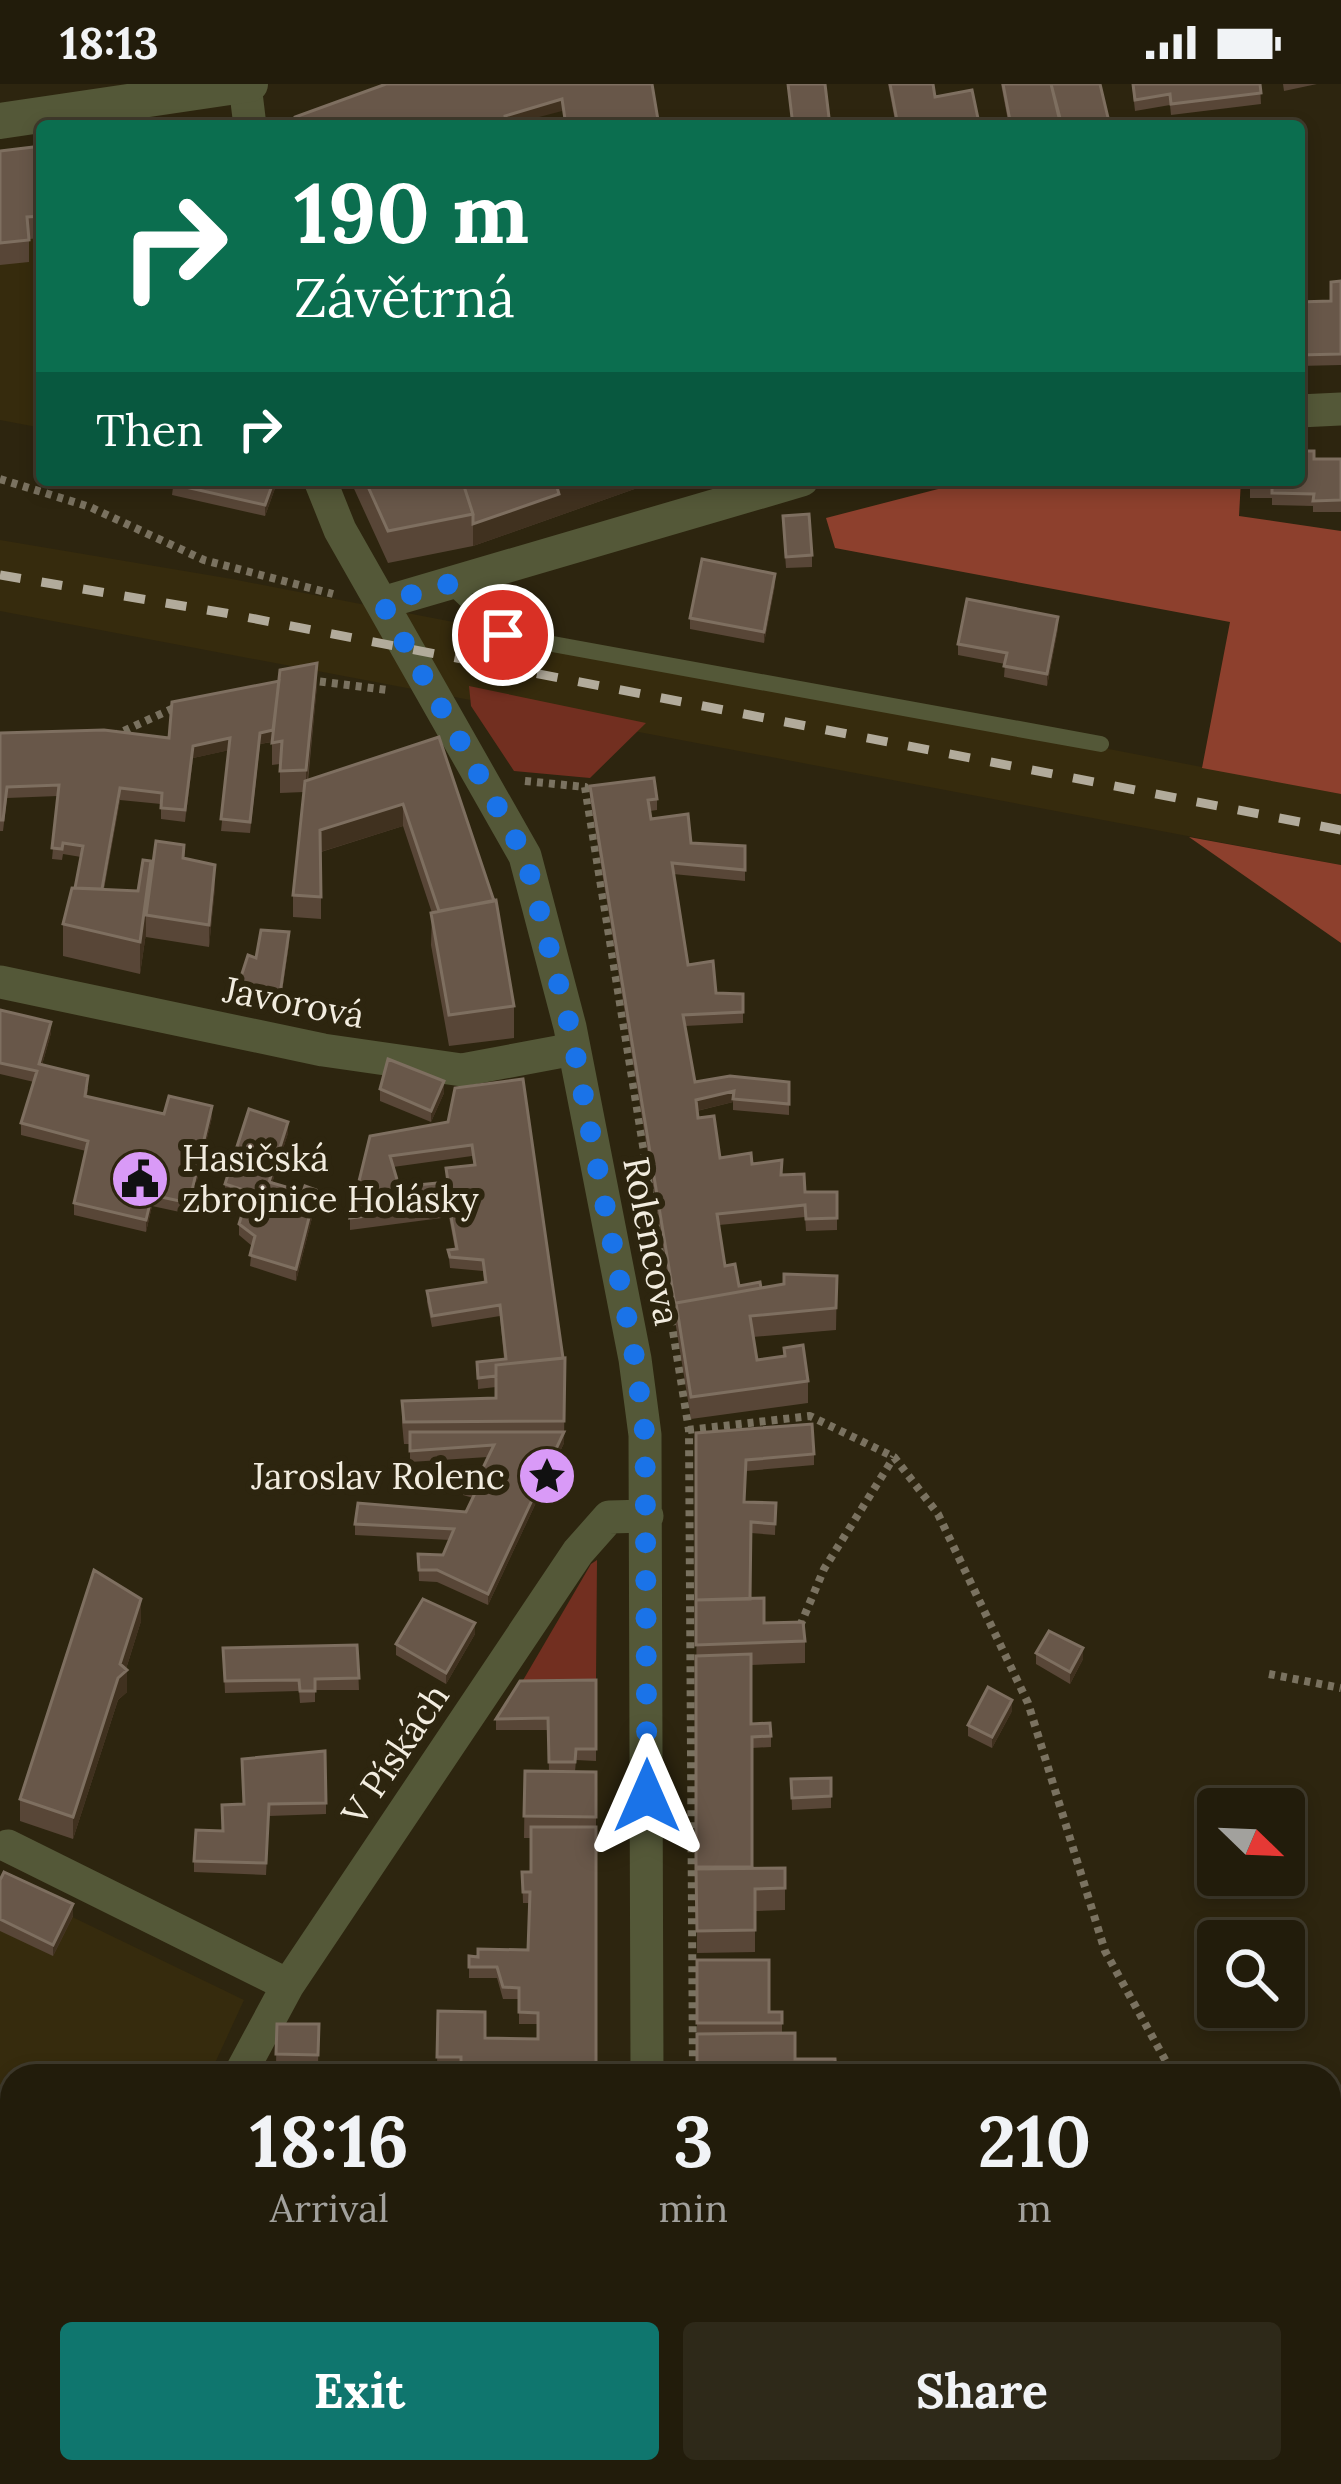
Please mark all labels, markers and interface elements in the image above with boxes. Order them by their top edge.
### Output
text: 18:13 [60,14,159,71]
text: 190 m [294,158,529,266]
icon: right [96,168,252,324]
text: Závětrná [294,263,515,332]
icon: right [227,396,293,462]
text: Then [96,401,203,458]
pin [452,584,554,686]
icon: arrive [470,602,536,668]
street label: Javorová [219,966,368,1038]
place label: Hasičská zbrojnice Holásky [182,1135,479,1222]
public building icon: Hasičská zbrojnice Holásky [109,1148,171,1210]
street label: Rolencova [613,1153,691,1329]
place icon: Jaroslav Rolenc [516,1445,578,1507]
place label: Jaroslav Rolenc [250,1453,505,1499]
street label: V Pískách [331,1675,459,1834]
position arrow [584,1733,710,1859]
north arrow [1197,1788,1305,1896]
map controls [1197,1788,1305,2028]
button: search [1197,1920,1305,2028]
text: 18:16 [250,2095,409,2187]
text: 3 [673,2095,713,2187]
text: 210 [978,2095,1091,2187]
text: Arrival [270,2183,389,2233]
text: min [659,2183,728,2233]
text: m [1017,2183,1052,2233]
button: Exit [60,2322,659,2460]
button: Share [683,2322,1281,2460]

